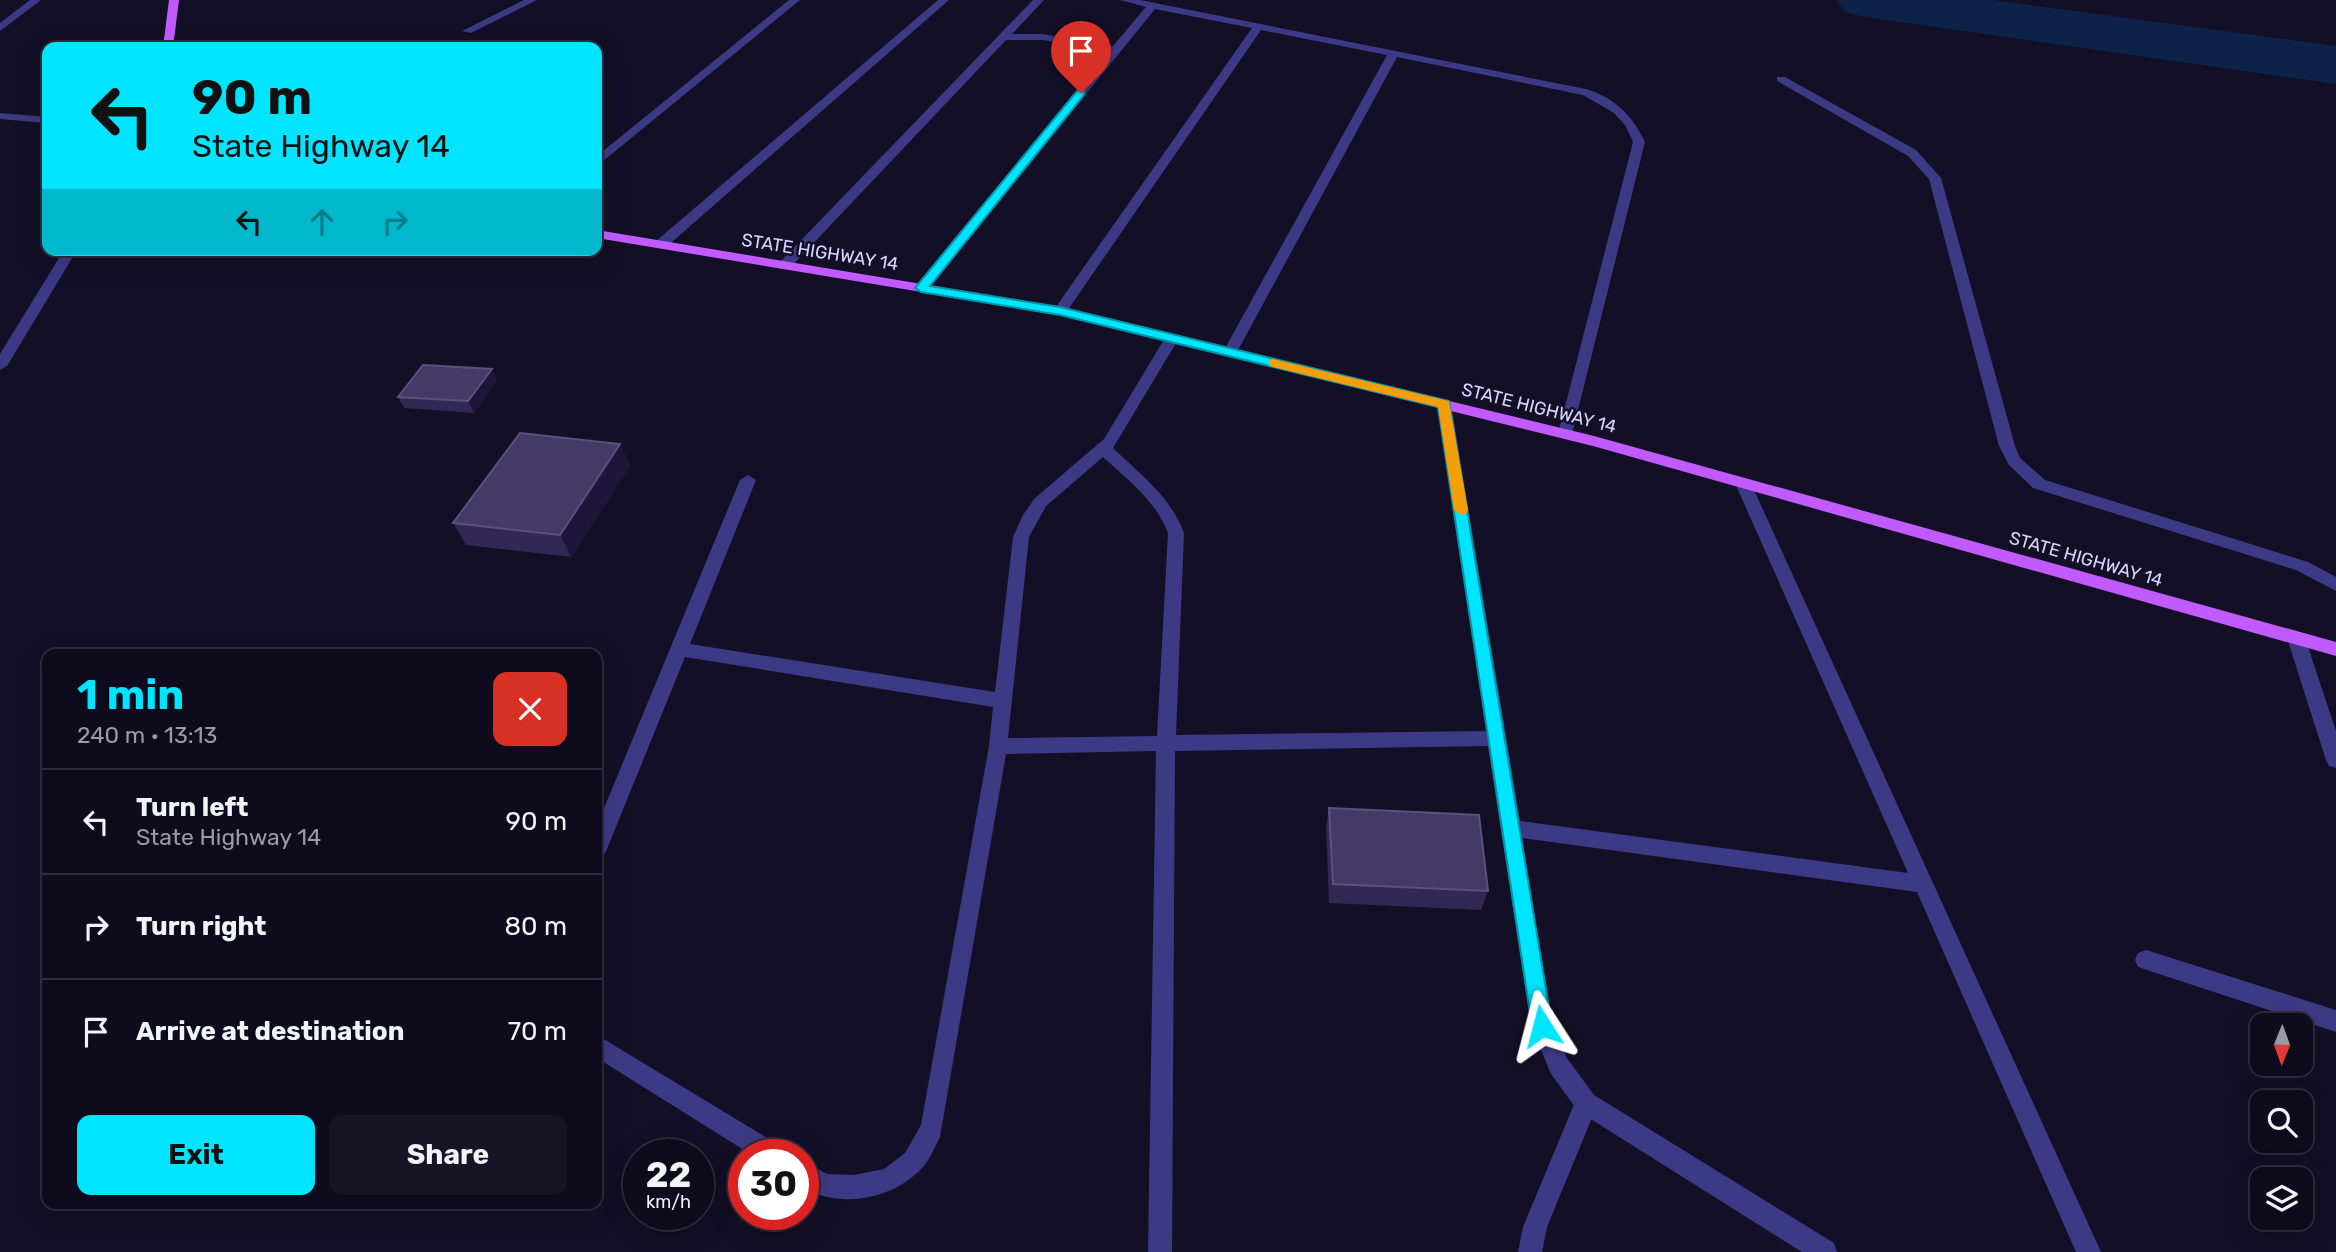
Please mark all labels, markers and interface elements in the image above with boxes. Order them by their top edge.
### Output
pin [1051,21,1111,93]
icon: arrive [1062,32,1100,70]
text: 90 m [192,68,312,126]
icon: left [77,70,168,161]
text: State Highway 14 [192,127,450,165]
icon: left [230,203,268,241]
icon: ahead [303,203,341,241]
icon: right [376,203,414,241]
street label: STATE HIGHWAY 14 [740,229,900,275]
street label: STATE HIGHWAY 14 [1459,378,1619,438]
street label: STATE HIGHWAY 14 [2007,527,2165,591]
text: 1 min [77,670,184,720]
button: close [493,672,567,746]
text: 240 m · 13:13 [77,721,217,749]
text: Turn left [136,792,248,823]
icon: left [77,803,115,841]
text: 90 m [506,806,567,837]
text: State Highway 14 [136,823,321,851]
icon: right [77,908,115,946]
text: Turn right [136,911,266,942]
text: 80 m [504,911,567,942]
position arrow [1505,989,1579,1063]
icon: arrive [77,1013,115,1051]
north arrow [2250,1013,2314,1076]
map controls [2250,1013,2313,1230]
text: Arrive at destination [136,1016,404,1047]
text: 70 m [508,1016,567,1047]
button: search [2250,1090,2313,1153]
button: Exit [77,1115,315,1195]
button: Share [329,1115,567,1195]
speed limit sign: 30 [728,1139,819,1230]
text: 22 [646,1154,691,1196]
button: layers [2250,1167,2313,1230]
text: km/h [646,1191,691,1213]

